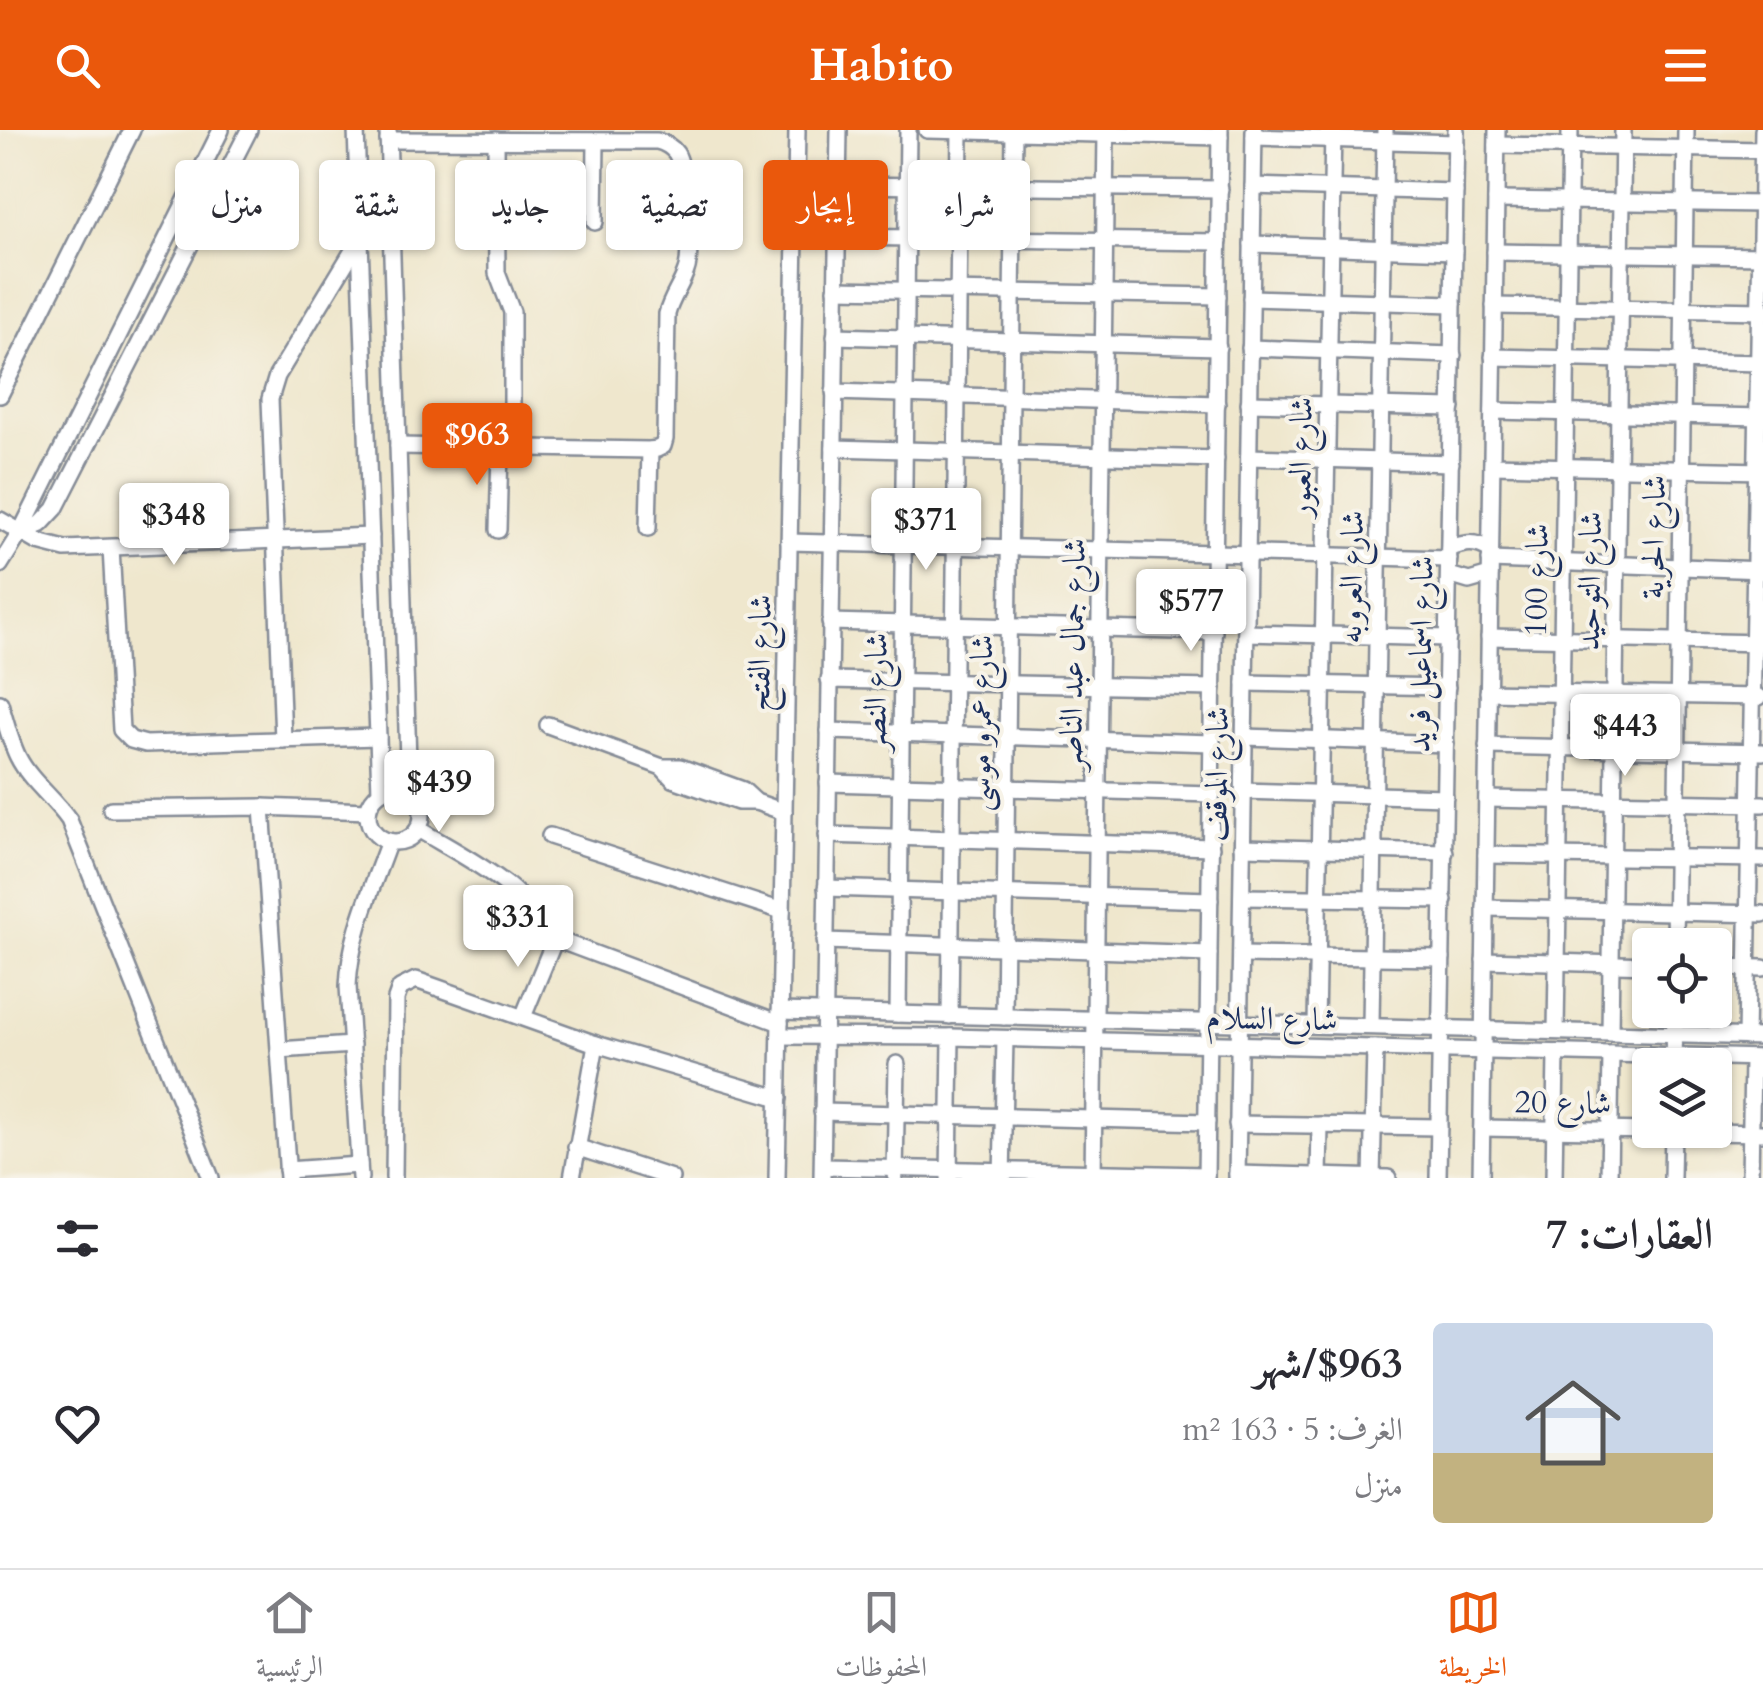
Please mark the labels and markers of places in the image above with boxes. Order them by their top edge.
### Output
pin: $963 [418,403,536,488]
pin: $348 [115,483,233,568]
pin: $371 [867,488,985,573]
pin: $577 [1132,569,1250,654]
pin: $443 [1566,694,1684,779]
pin: $439 [380,750,498,835]
pin: $331 [459,885,577,970]

